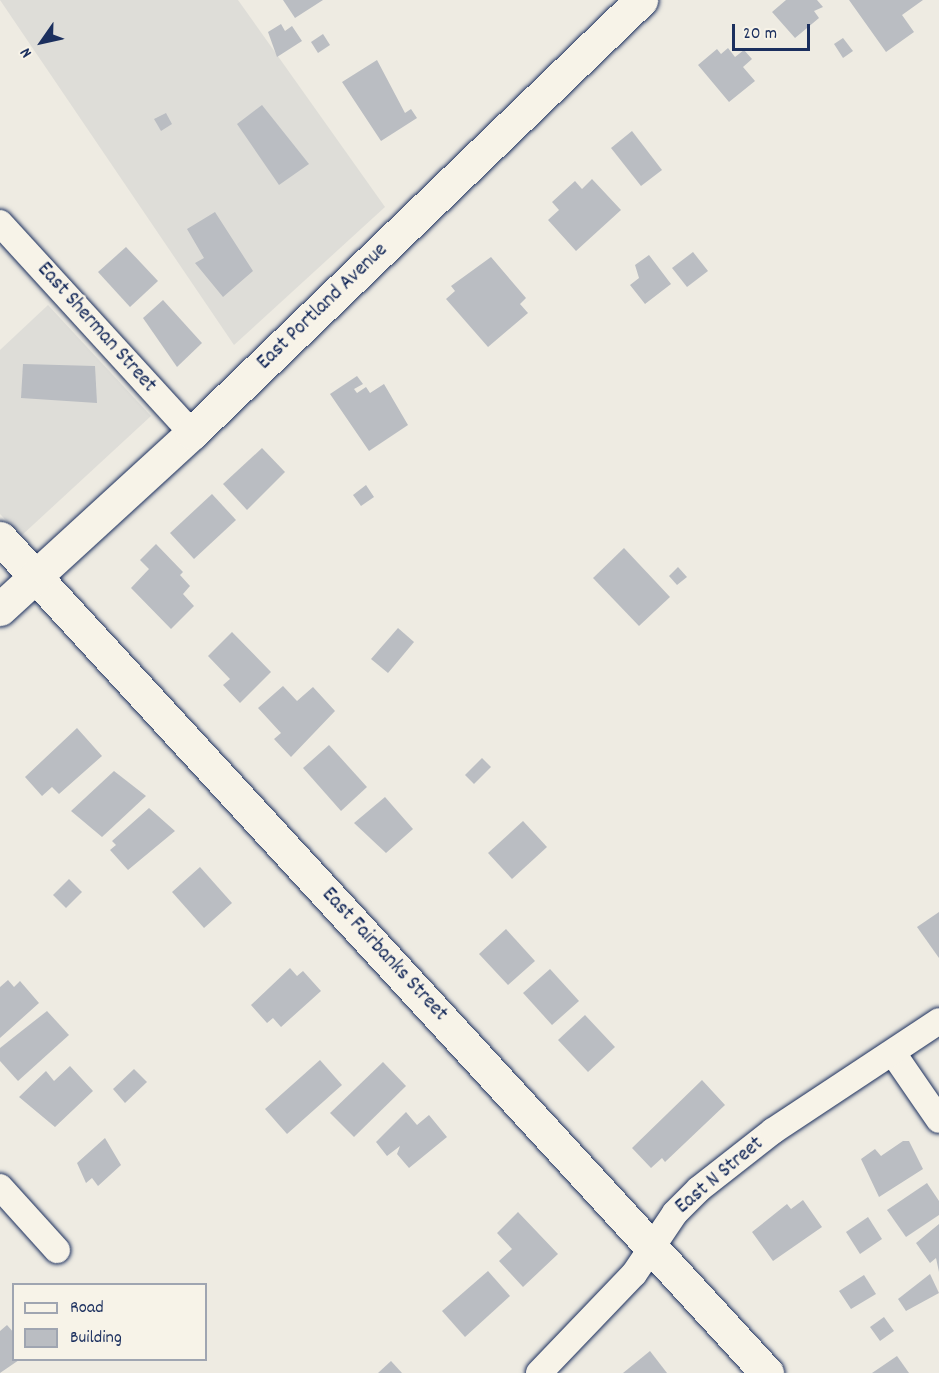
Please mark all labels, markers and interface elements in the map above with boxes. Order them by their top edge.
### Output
north arrow [12,12,72,72]
scale bar [735,12,813,50]
text: 20 m [743,22,777,47]
text: N [15,43,38,62]
street label: East Portland Avenue [252,238,394,376]
street label: East Sherman Street [31,258,161,398]
street label: East Fairbanks Street [316,883,452,1027]
street label: East N Street [671,1132,769,1220]
legend [12,1283,207,1361]
text: Road [70,1296,104,1321]
text: Building [70,1326,122,1351]

